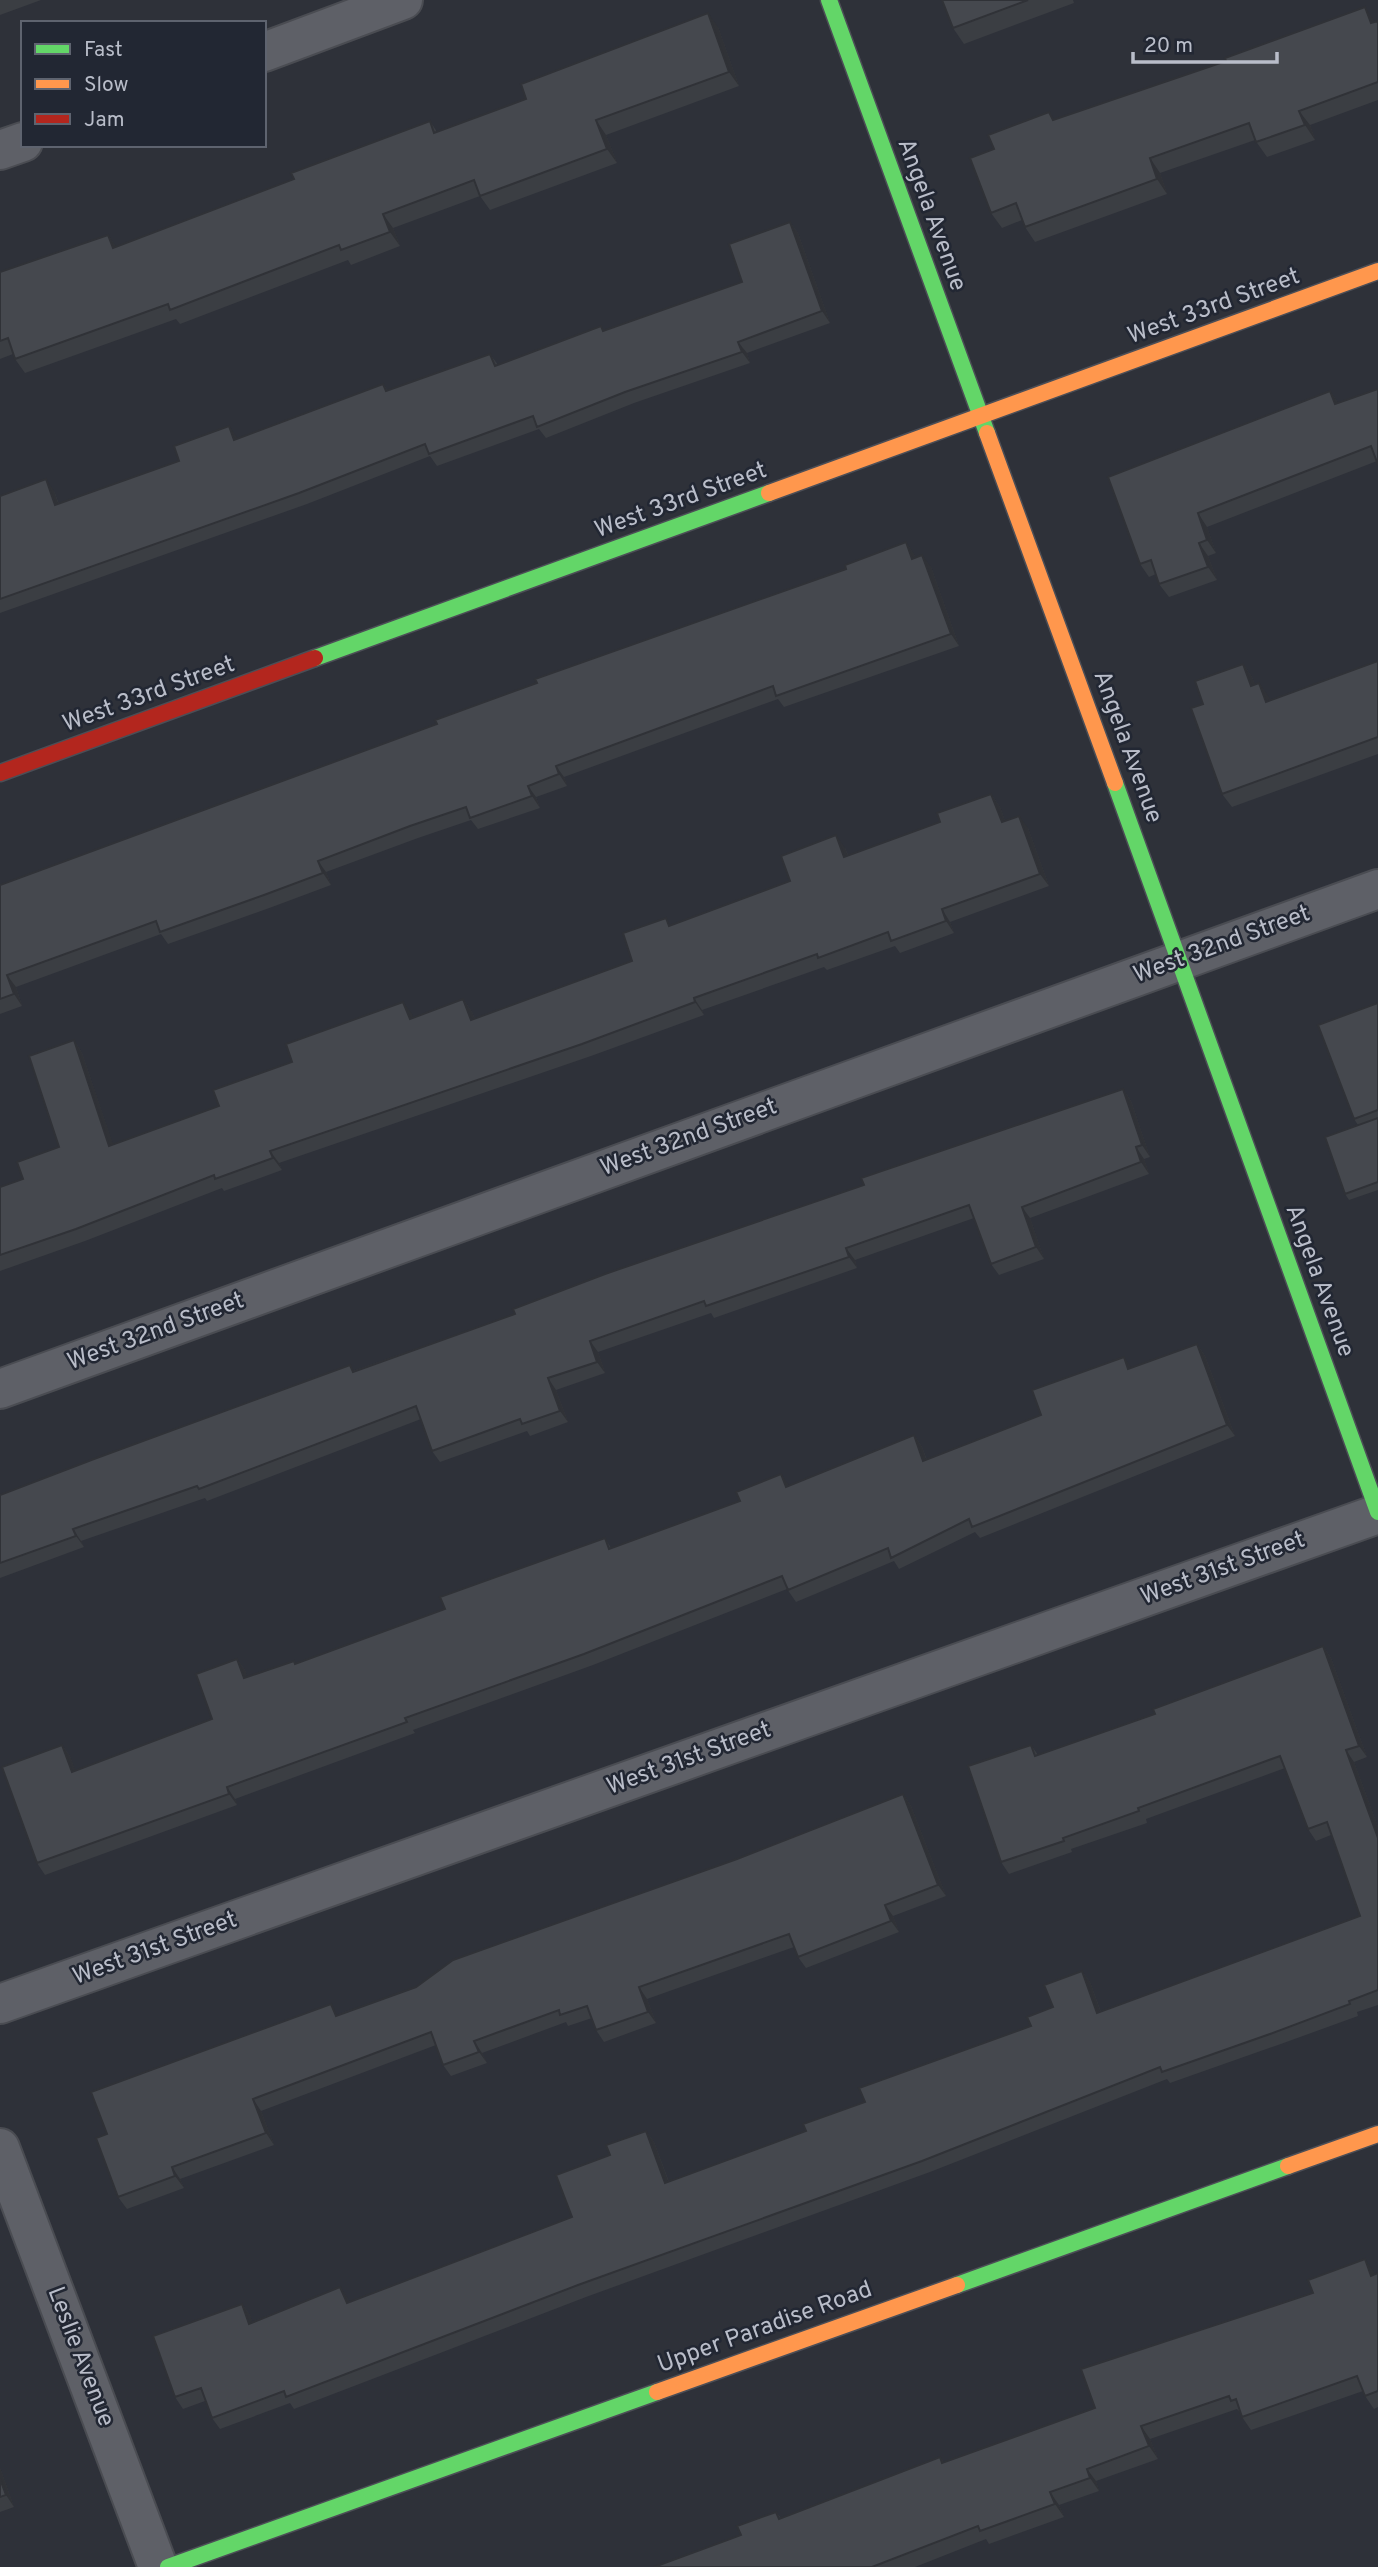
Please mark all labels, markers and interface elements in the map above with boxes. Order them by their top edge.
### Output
legend [21,21,266,147]
scale bar [1133,21,1276,65]
text: 20 m [1144,33,1193,60]
text: Fast [84,37,123,64]
text: Slow [84,72,129,99]
text: Jam [84,107,125,134]
street label: Angela Avenue [889,135,973,295]
street label: West 33rd Street [1124,262,1304,352]
street label: West 33rd Street [591,456,771,546]
street label: West 33rd Street [59,650,239,740]
street label: Angela Avenue [1085,667,1169,827]
street label: West 32nd Street [1130,899,1314,991]
street label: West 32nd Street [597,1092,781,1184]
street label: Angela Avenue [1277,1201,1361,1361]
street label: West 32nd Street [64,1286,248,1378]
street label: West 31st Street [1137,1525,1309,1613]
street label: West 31st Street [603,1715,775,1803]
street label: West 31st Street [69,1905,241,1993]
street label: Upper Paradise Road [654,2275,876,2381]
street label: Leslie Avenue [40,2283,120,2431]

